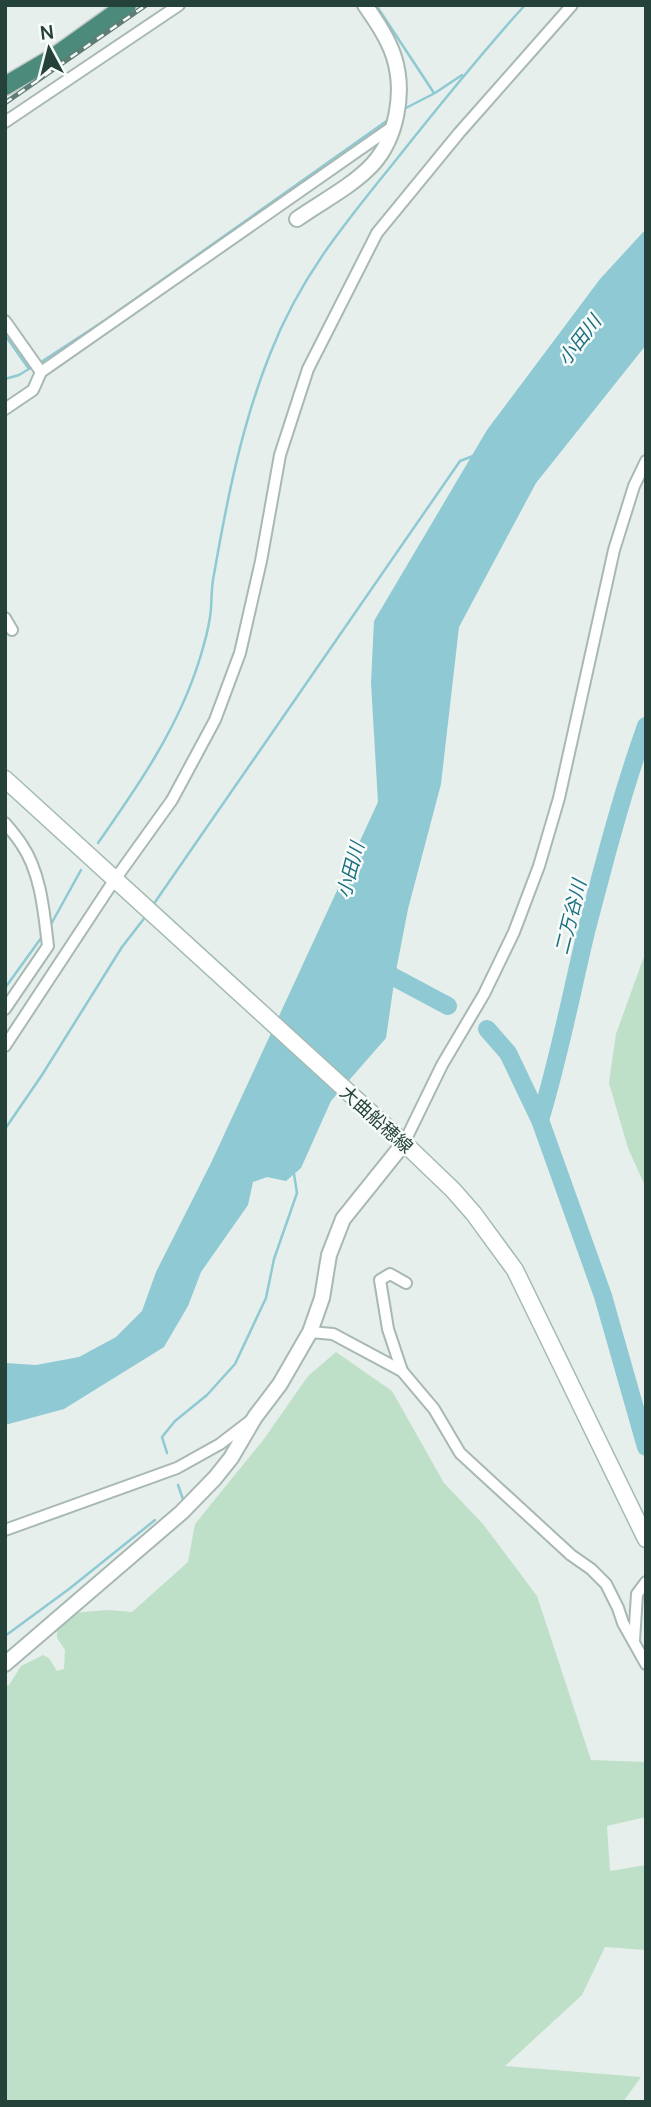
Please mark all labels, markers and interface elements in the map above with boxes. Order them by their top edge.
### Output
north arrow [14,14,84,84]
text: N [39,18,55,46]
water label: 小田川 [551,308,608,370]
water label: 小田川 [330,837,370,901]
water label: 二万谷川 [548,875,592,957]
street label: 大曲船穂線 [336,1080,418,1158]

